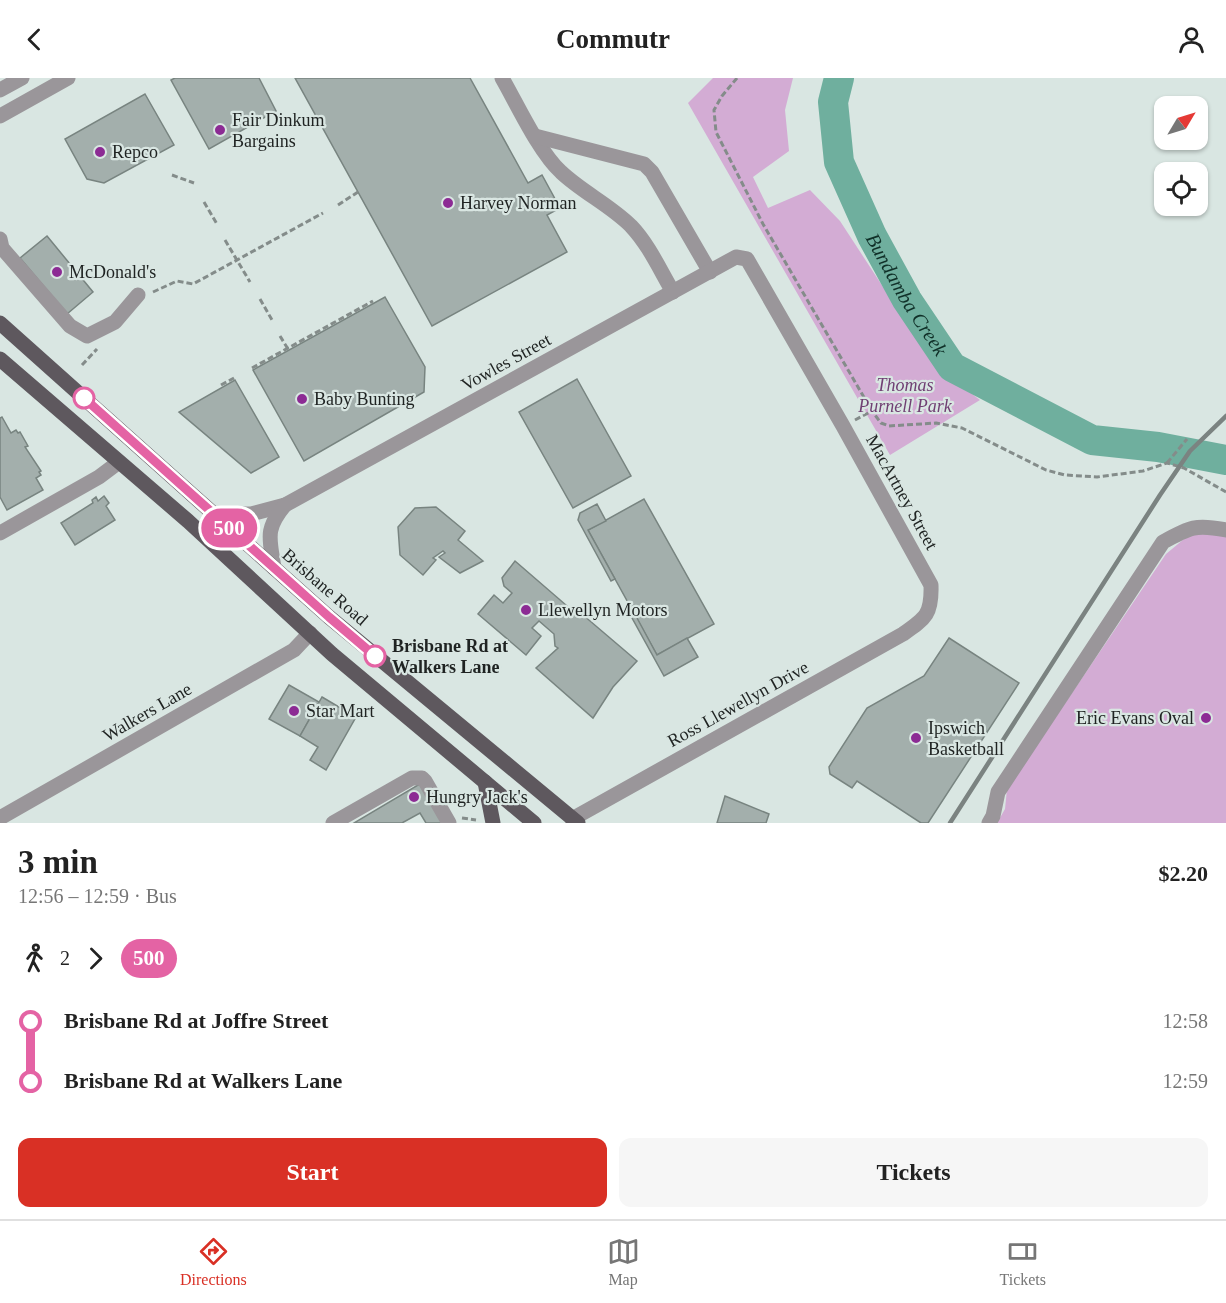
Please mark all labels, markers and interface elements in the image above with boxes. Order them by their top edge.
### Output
icon: back [18,23,51,56]
icon: person [1175,23,1208,56]
text: Commutr [556,24,670,54]
north arrow [1154,96,1208,150]
map controls [1154,96,1208,216]
place label: Fair Dinkum Bargains [232,110,325,151]
marker: Fair Dinkum Bargains [213,123,227,137]
place label: Repco [112,142,158,162]
marker: Repco [93,145,107,159]
button: locate [1154,162,1208,216]
place label: Harvey Norman [460,193,576,213]
marker: Harvey Norman [441,196,455,210]
water label: Bundamba Creek [862,229,953,360]
place label: McDonald's [69,262,156,282]
marker: McDonald's [50,265,64,279]
street label: Vowles Street [458,329,554,395]
park label: Thomas Purnell Park [857,375,953,416]
unlabelled marker [73,387,95,409]
place label: Baby Bunting [314,389,415,409]
marker: Baby Bunting [295,392,309,406]
street label: MacArtney Street [862,431,942,553]
line badge: 500 [194,508,264,548]
text: 500 [213,516,245,540]
street label: Brisbane Road [278,545,372,629]
place label: Llewellyn Motors [538,600,667,620]
marker: Llewellyn Motors [519,603,533,617]
place label: Brisbane Rd at Walkers Lane [392,636,508,677]
marker: Brisbane Rd at Walkers Lane [364,645,386,667]
street label: Ross Llewellyn Drive [664,657,812,751]
street label: Walkers Lane [99,679,195,745]
place label: Star Mart [306,701,374,721]
marker: Star Mart [287,704,301,718]
place label: Eric Evans Oval [1076,708,1194,728]
marker: Eric Evans Oval [1199,711,1213,725]
place label: Ipswich Basketball [928,718,1004,759]
marker: Ipswich Basketball [909,731,923,745]
place label: Hungry Jack's [426,787,528,807]
marker: Hungry Jack's [407,790,421,804]
text: 3 min [18,844,98,880]
text: $2.20 [1159,861,1208,886]
text: 12:56 – 12:59 · Bus [18,885,177,907]
icon: walk [18,942,51,975]
icon: forward [79,942,112,975]
text: 500 [133,946,165,970]
text: 2 [60,947,70,969]
text: Brisbane Rd at Joffre Street [64,1008,328,1033]
text: 12:58 [1162,1010,1208,1032]
text: Brisbane Rd at Walkers Lane [64,1068,342,1093]
text: 12:59 [1162,1070,1208,1092]
button: Start [18,1138,607,1207]
button: Tickets [619,1138,1208,1207]
tab: Directions [180,1235,247,1289]
tab: Map [607,1235,640,1289]
tab: Tickets [1000,1235,1046,1289]

